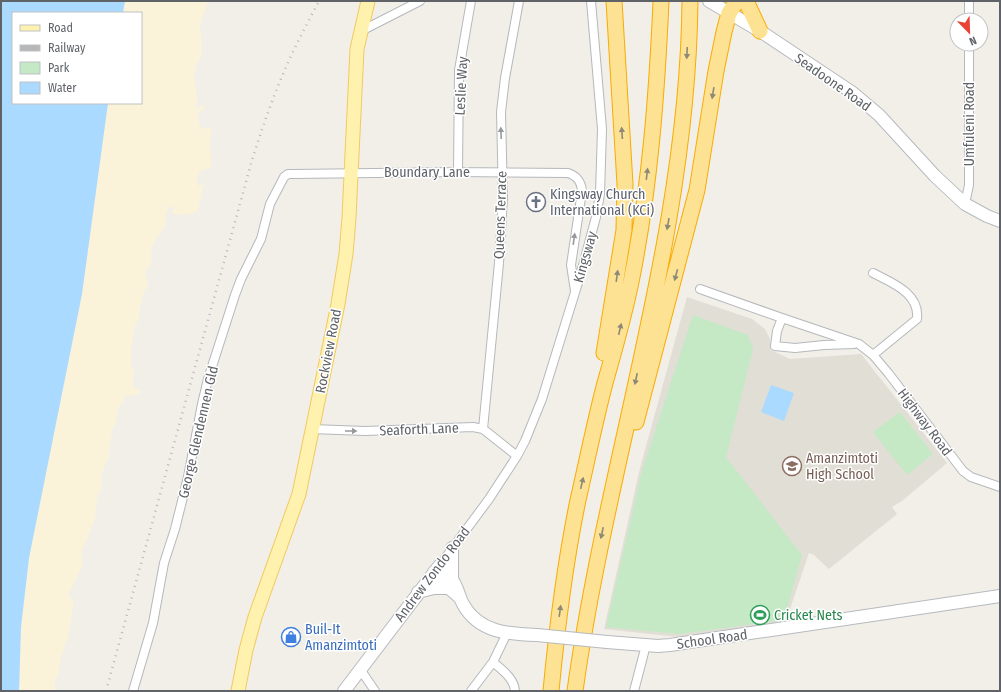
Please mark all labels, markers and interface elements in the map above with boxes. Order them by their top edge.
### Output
legend [12,12,142,104]
north arrow [949,12,989,52]
text: Road [48,21,73,35]
text: N [967,33,978,48]
text: Railway [48,41,86,55]
one-way arrow [684,47,691,59]
street label: Seadoone Road [791,50,874,115]
street label: Leslie Way [451,55,472,116]
text: Park [48,61,70,75]
text: Water [48,81,77,95]
street label: Umfuleni Road [961,82,978,166]
one-way arrow [710,86,716,99]
one-way arrow [498,126,504,139]
one-way arrow [618,127,625,139]
street label: Boundary Lane [384,164,470,181]
one-way arrow [644,168,651,180]
street label: Queens Terrace [490,171,511,259]
place label: Kingsway Church International (KCi) [550,186,654,219]
church icon: Kingsway Church International (KCi) [525,191,547,213]
one-way arrow [665,218,671,230]
street label: Kingsway [570,229,601,285]
one-way arrow [572,233,578,245]
one-way arrow [672,268,678,281]
one-way arrow [614,270,620,282]
street label: Rockview Road [312,308,345,395]
one-way arrow [617,323,623,335]
street label: George Glendennen Gld [175,364,222,500]
one-way arrow [632,372,638,385]
street label: Highway Road [894,385,956,459]
street label: Seaforth Lane [379,420,459,439]
one-way arrow [345,428,358,434]
place label: Amanzimtoti High School [806,450,878,483]
school or university icon: Amanzimtoti High School [781,455,803,477]
one-way arrow [580,476,586,489]
street label: Andrew Zondo Road [391,524,474,625]
one-way arrow [599,527,605,539]
one-way arrow [557,604,563,617]
sports icon: Cricket Nets [749,604,771,626]
place label: Cricket Nets [774,607,842,624]
place label: Buil-It Amanzimtoti [305,621,377,654]
shop icon: Buil-It Amanzimtoti [280,626,302,648]
street label: School Road [676,626,748,653]

